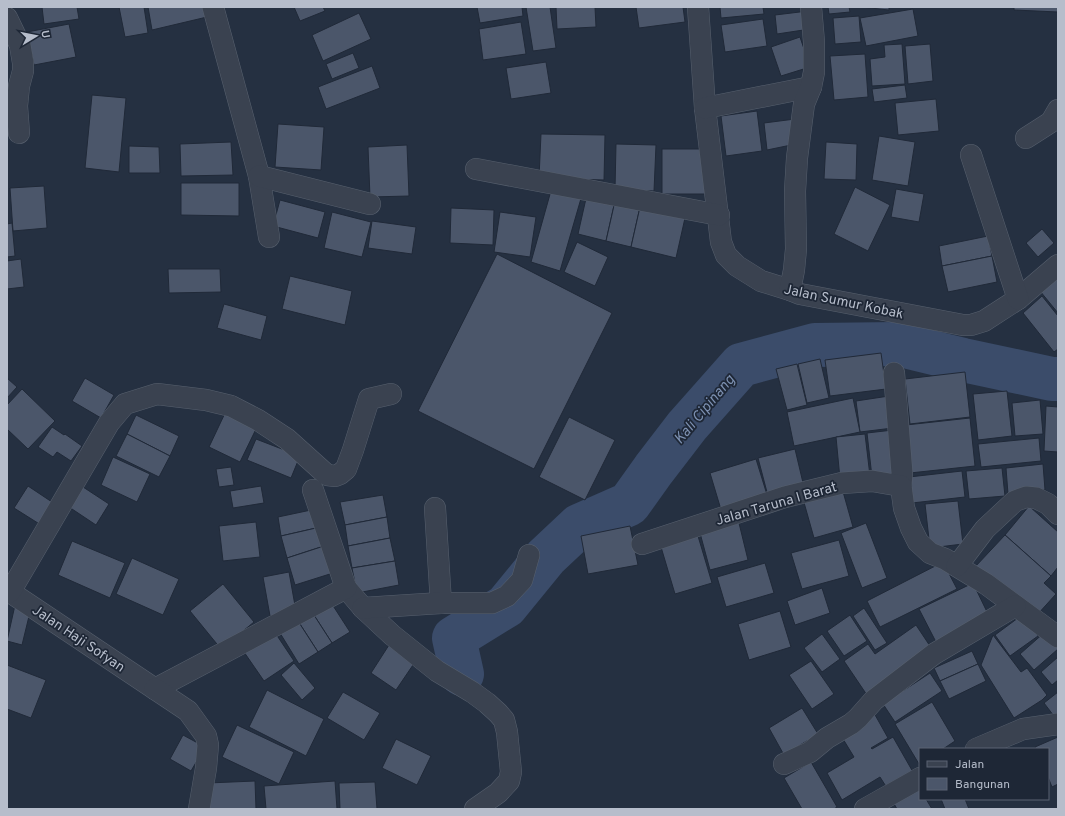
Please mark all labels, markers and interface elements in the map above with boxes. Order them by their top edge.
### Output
north arrow [16,16,56,56]
text: U [37,29,52,40]
street label: Jalan Sumur Kobak [782,281,905,323]
water label: Kali Cipinang [671,371,740,449]
street label: Jalan Taruna I Barat [714,479,839,530]
street label: Jalan Haji Sofyan [29,602,128,677]
legend [919,748,1049,800]
text: Jalan [955,757,984,773]
text: Bangunan [955,777,1010,793]

